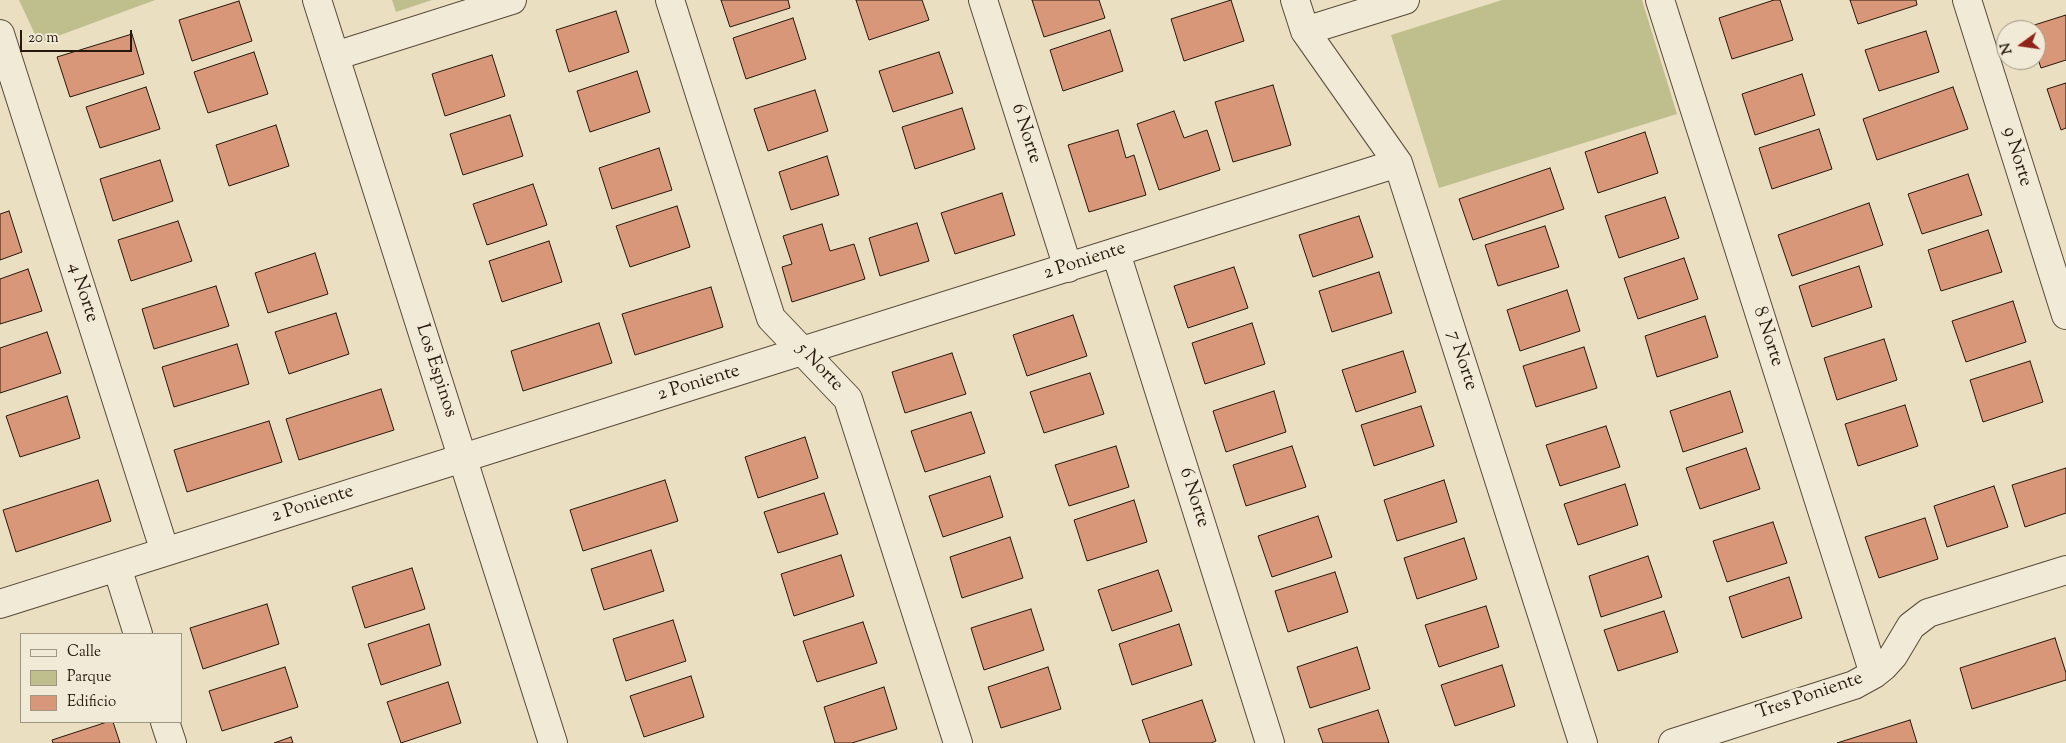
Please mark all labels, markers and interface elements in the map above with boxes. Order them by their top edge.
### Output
scale bar [22,20,135,52]
north arrow [1996,20,2046,70]
text: 20 m [28,28,59,49]
text: N [1996,41,2018,56]
street label: 6 Norte [1005,101,1045,167]
street label: 9 Norte [1996,124,2036,190]
street label: 2 Poniente [1041,238,1129,286]
street label: 4 Norte [62,260,102,326]
street label: 8 Norte [1747,304,1787,370]
street label: Los Espinos [409,321,461,421]
street label: 7 Norte [1441,328,1481,394]
street label: 5 Norte [791,339,847,397]
street label: 2 Poniente [655,361,743,407]
street label: 6 Norte [1173,465,1213,531]
street label: 2 Poniente [269,481,357,529]
legend [20,633,182,723]
text: Calle [67,642,101,663]
text: Parque [67,667,111,688]
street label: Tres Poniente [1754,668,1866,726]
text: Edificio [67,692,116,713]

